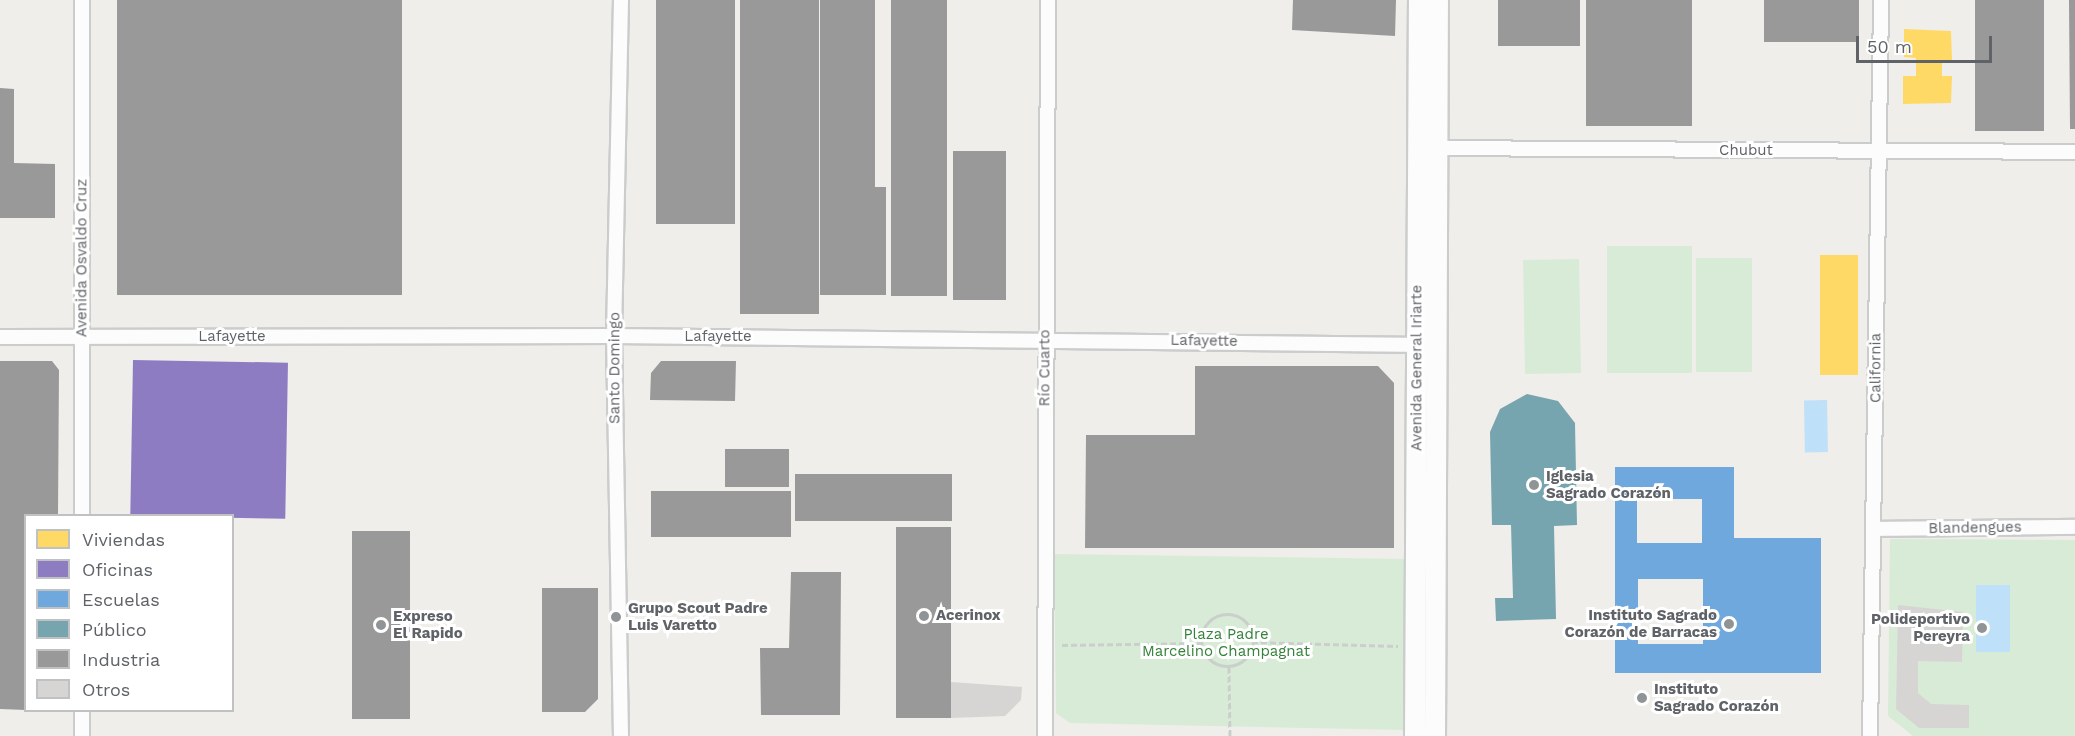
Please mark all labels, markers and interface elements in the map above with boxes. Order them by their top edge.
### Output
scale bar [1859,24,1996,62]
text: 50 m [1867,36,1912,57]
street label: Chubut [1719,142,1773,160]
street label: Avenida Osvaldo Cruz [73,179,91,337]
street label: Avenida General Iriarte [1408,284,1426,452]
street label: Santo Domingo [606,312,624,424]
street label: Lafayette [198,328,266,346]
street label: Lafayette [684,328,752,346]
street label: Río Cuarto [1036,330,1054,406]
street label: Lafayette [1170,331,1238,351]
street label: California [1867,333,1885,403]
place label: Iglesia Sagrado Corazón [1546,467,1671,502]
marker: Iglesia Sagrado Corazón [1527,478,1541,492]
legend [24,514,234,712]
street label: Blandengues [1928,518,2022,538]
text: Viviendas [82,529,165,550]
text: Oficinas [82,559,153,580]
text: Escuelas [82,589,160,610]
place label: Grupo Scout Padre Luis Varetto [628,599,768,634]
place label: Instituto Sagrado Corazón de Barracas [1565,606,1717,641]
place label: Expreso El Rapido [393,607,463,642]
place label: Acerinox [936,607,1001,625]
marker: Acerinox [917,609,931,623]
marker: Grupo Scout Padre Luis Varetto [609,610,623,624]
place label: Polideportivo Pereyra [1871,610,1970,645]
marker: Instituto Sagrado Corazón de Barracas [1722,617,1736,631]
marker: Expreso El Rapido [374,618,388,632]
text: Público [82,619,147,640]
marker: Polideportivo Pereyra [1975,621,1989,635]
park label: Plaza Padre Marcelino Champagnat [1142,625,1310,660]
text: Industria [82,649,160,670]
text: Otros [82,679,130,700]
place label: Instituto Sagrado Corazón [1654,680,1779,715]
marker: Instituto Sagrado Corazón [1635,691,1649,705]

